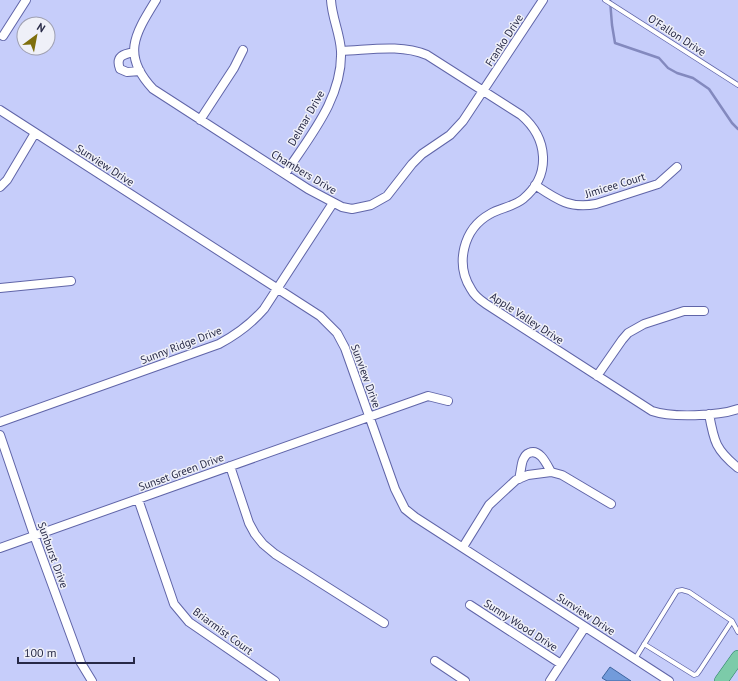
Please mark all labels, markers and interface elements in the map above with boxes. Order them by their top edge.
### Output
street label: Franko Drive [482,11,526,69]
street label: O'Fallon Drive [645,11,709,59]
north arrow [16,16,56,56]
text: N [35,20,48,35]
street label: Delmar Drive [285,87,328,148]
street label: Sunview Drive [73,141,137,189]
street label: Chambers Drive [269,147,340,197]
street label: Jimicee Court [582,169,647,201]
street label: Apple Valley Drive [488,289,567,347]
street label: Sunny Ridge Drive [138,323,224,367]
street label: Sunview Drive [348,342,384,410]
street label: Sunset Green Drive [136,450,226,494]
street label: Sunburst Drive [35,520,72,590]
street label: Sunview Drive [554,590,618,638]
street label: Sunny Wood Drive [481,596,561,654]
street label: Briarmist Court [190,604,256,658]
scale bar [18,639,134,665]
text: 100 m [24,645,57,660]

